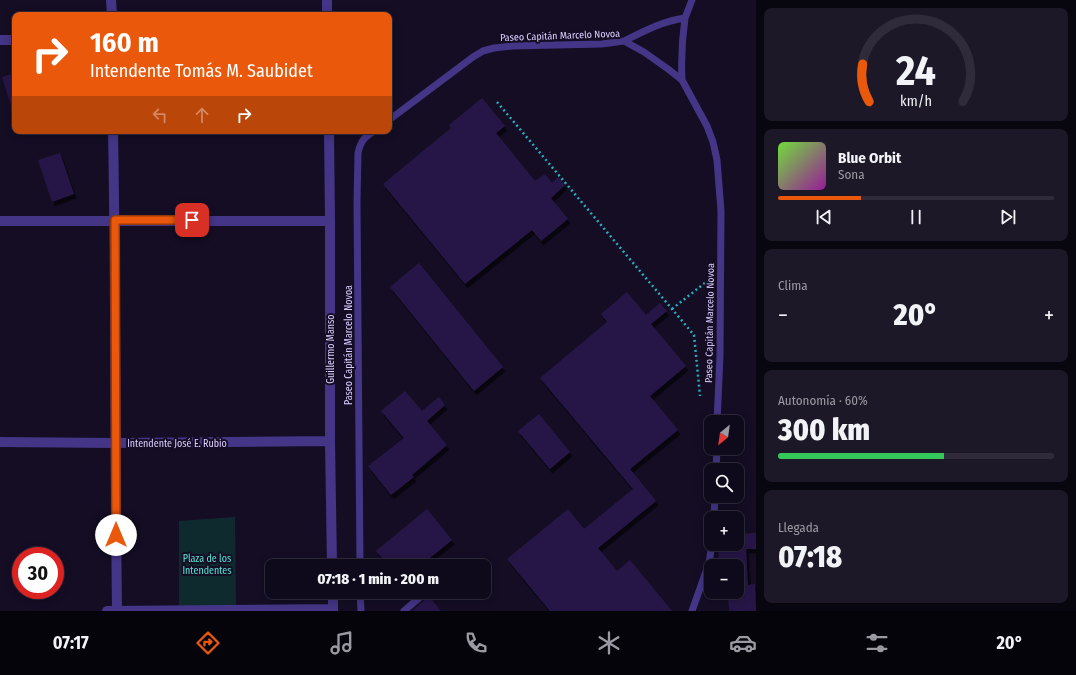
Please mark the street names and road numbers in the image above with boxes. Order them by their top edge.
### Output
street label: Paseo Capitán Marcelo Novoa [500,28,620,44]
street label: Paseo Capitán Marcelo Novoa [703,263,717,383]
street label: Paseo Capitán Marcelo Novoa [343,285,355,405]
street label: Guillermo Manso [325,314,337,384]
street label: Intendente José E. Rubio [127,438,227,450]

